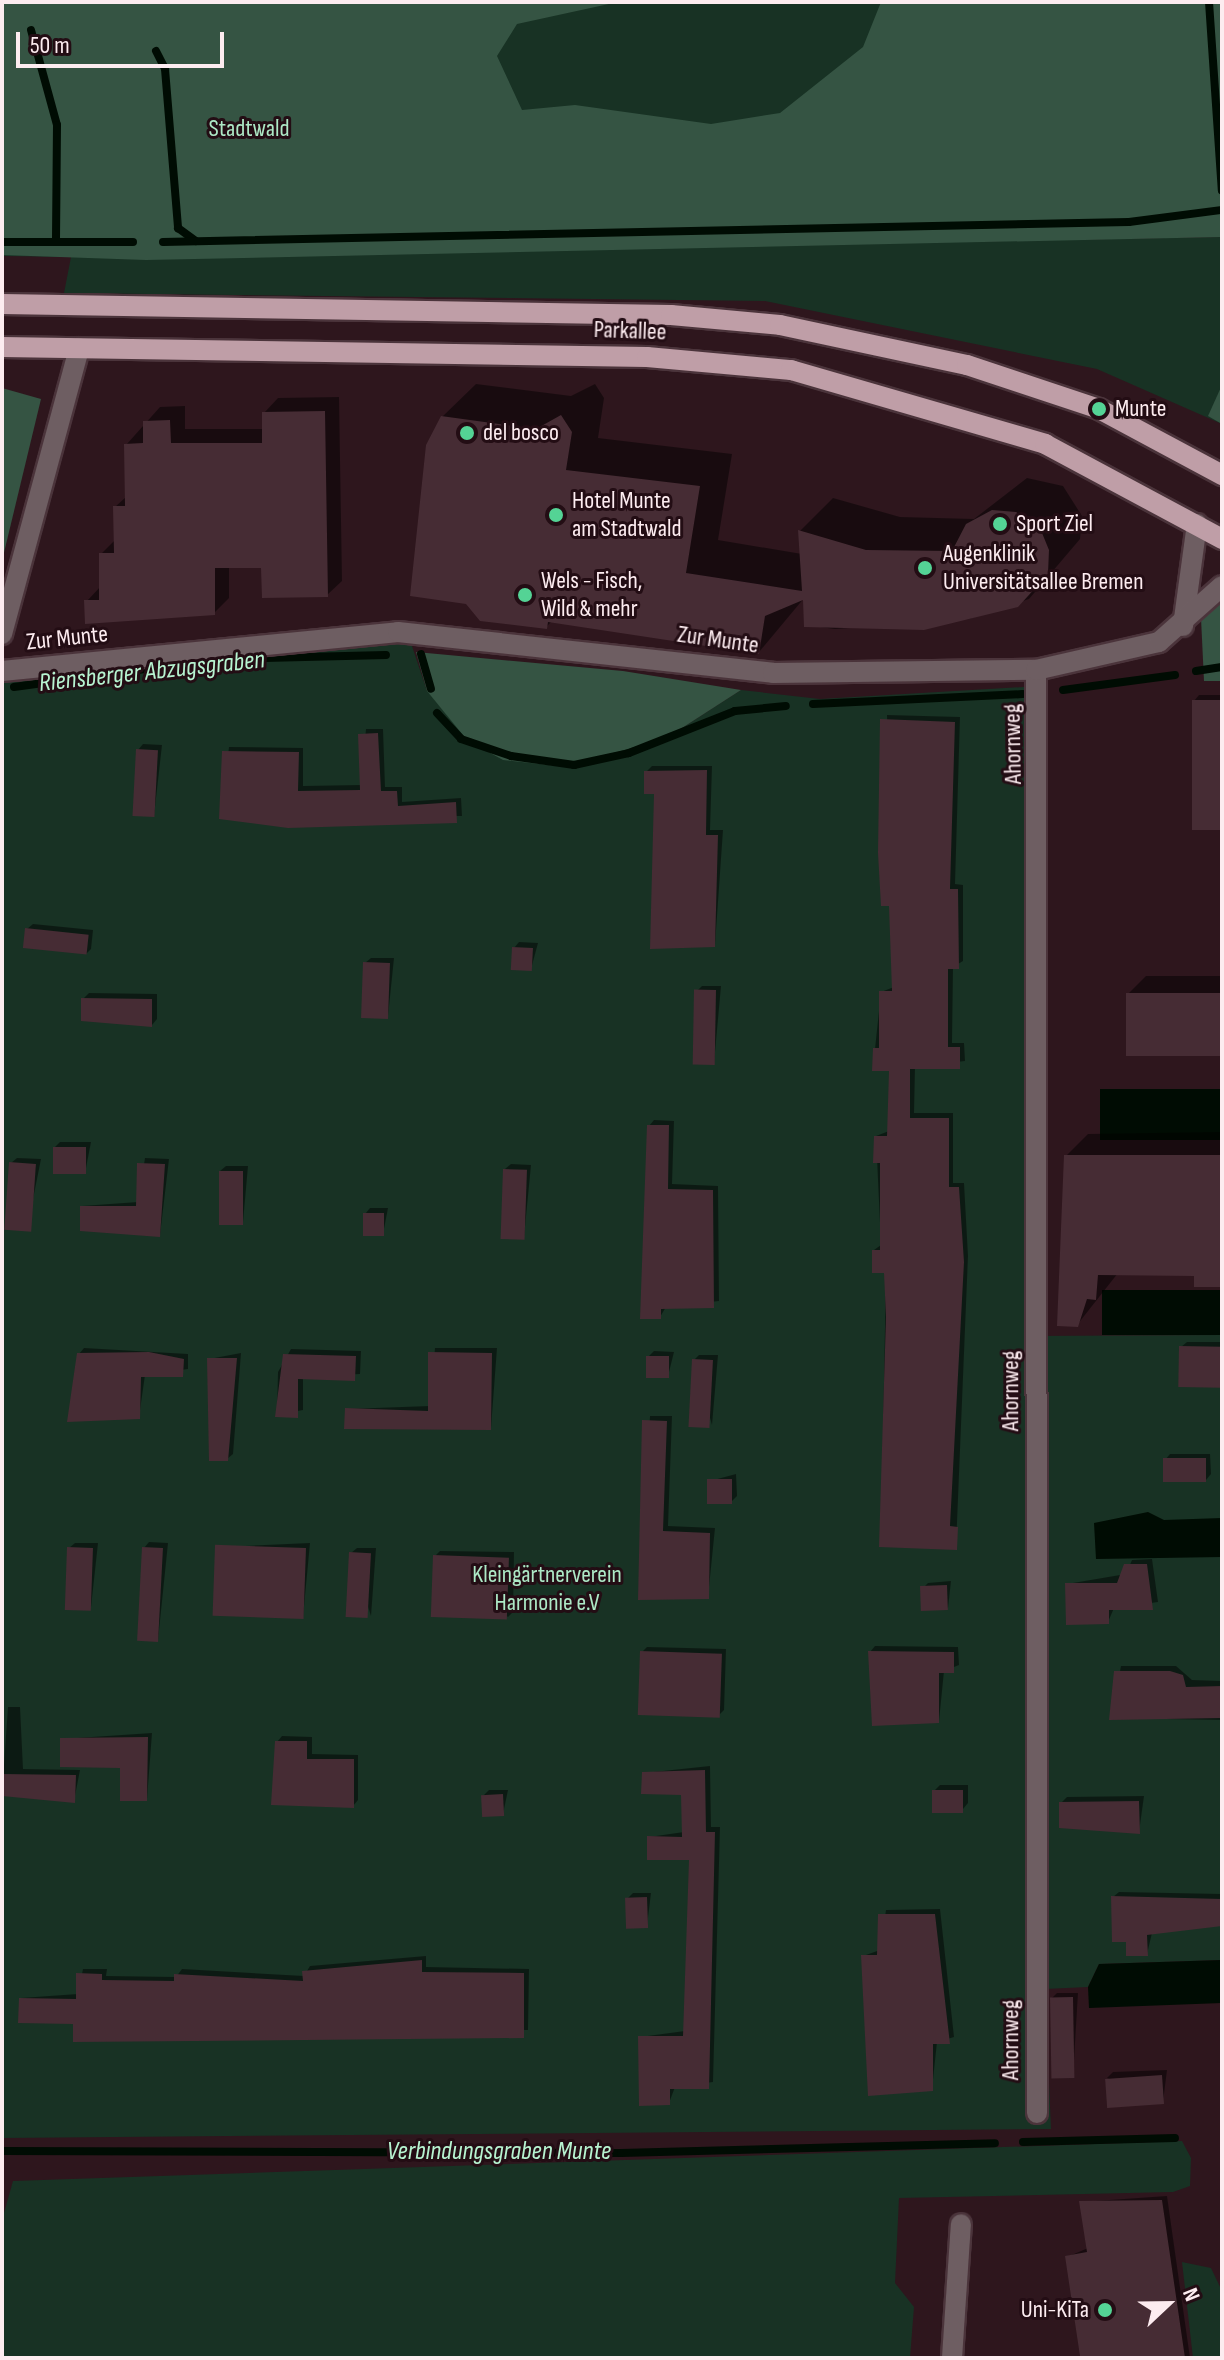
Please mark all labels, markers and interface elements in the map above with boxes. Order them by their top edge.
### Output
scale bar [20,16,228,66]
text: 50 m [30,31,70,60]
park label: Stadtwald [209,115,289,143]
street label: Parkallee [593,315,667,347]
place label: Munte [1115,395,1167,423]
marker: Munte [1090,400,1108,418]
place label: del bosco [483,419,559,447]
marker: del bosco [458,424,476,442]
place label: Hotel Munte am Stadtwald [572,487,681,543]
marker: Hotel Munte am Stadtwald [547,506,565,524]
place label: Sport Ziel [1016,510,1093,538]
marker: Sport Ziel [991,515,1009,533]
place label: Augenklinik Universitätsallee Bremen [943,540,1144,596]
marker: Augenklinik Universitätsallee Bremen [914,557,936,579]
place label: Wels - Fisch, Wild & mehr [541,567,642,623]
marker: Wels - Fisch, Wild & mehr [516,586,534,604]
street label: Zur Munte [25,619,109,657]
street label: Zur Munte [675,620,761,660]
water label: Riensberger Abzugsgraben [38,645,266,699]
street label: Ahornweg [998,703,1028,785]
street label: Ahornweg [997,1351,1025,1431]
park label: Kleingärtnerverein Harmonie e.V [472,1561,622,1617]
street label: Ahornweg [997,2000,1025,2080]
water label: Verbindungsgraben Munte [387,2136,611,2168]
north arrow [1128,2264,1208,2344]
text: N [1176,2284,1205,2305]
place label: Uni-KiTa [1021,2296,1089,2324]
marker: Uni-KiTa [1096,2301,1114,2319]

